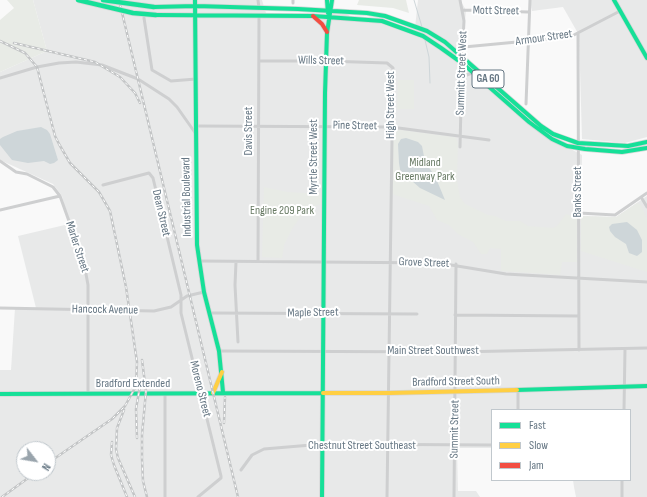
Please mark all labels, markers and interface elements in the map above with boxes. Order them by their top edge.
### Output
street label: Mott Street [473,3,519,19]
street label: Armour Street [515,27,573,49]
street label: Summitt Street West [453,30,471,116]
street label: Wills Street [298,53,344,69]
road number: GA 60 [472,70,504,88]
street label: High Street West [384,71,398,139]
street label: Davis Street [242,107,256,155]
street label: Pine Street [333,118,377,134]
street label: Myrtle Street West [307,119,321,195]
park label: Midland Greenway Park [395,156,455,184]
street label: Industrial Boulevard [179,157,195,237]
street label: Banks Street [571,166,585,218]
street label: Dean Street [149,188,173,238]
park label: Engine 209 Park [250,204,314,218]
street label: Marler Street [62,220,92,274]
street label: Grove Street [398,255,450,271]
street label: Hancock Avenue [72,302,138,318]
street label: Maple Street [287,305,339,321]
street label: Main Street Southwest [387,344,479,358]
street label: Moreno Street [186,359,214,419]
street label: Bradford Street South [412,374,500,390]
street label: Bradford Extended [96,377,170,391]
street label: Summit Street [447,400,463,458]
legend [491,409,631,481]
text: Fast [529,418,546,433]
text: Slow [529,438,548,453]
street label: Chestnut Street Southeast [308,439,416,453]
north arrow [16,441,56,481]
text: Jam [529,458,544,473]
text: N [39,461,53,473]

